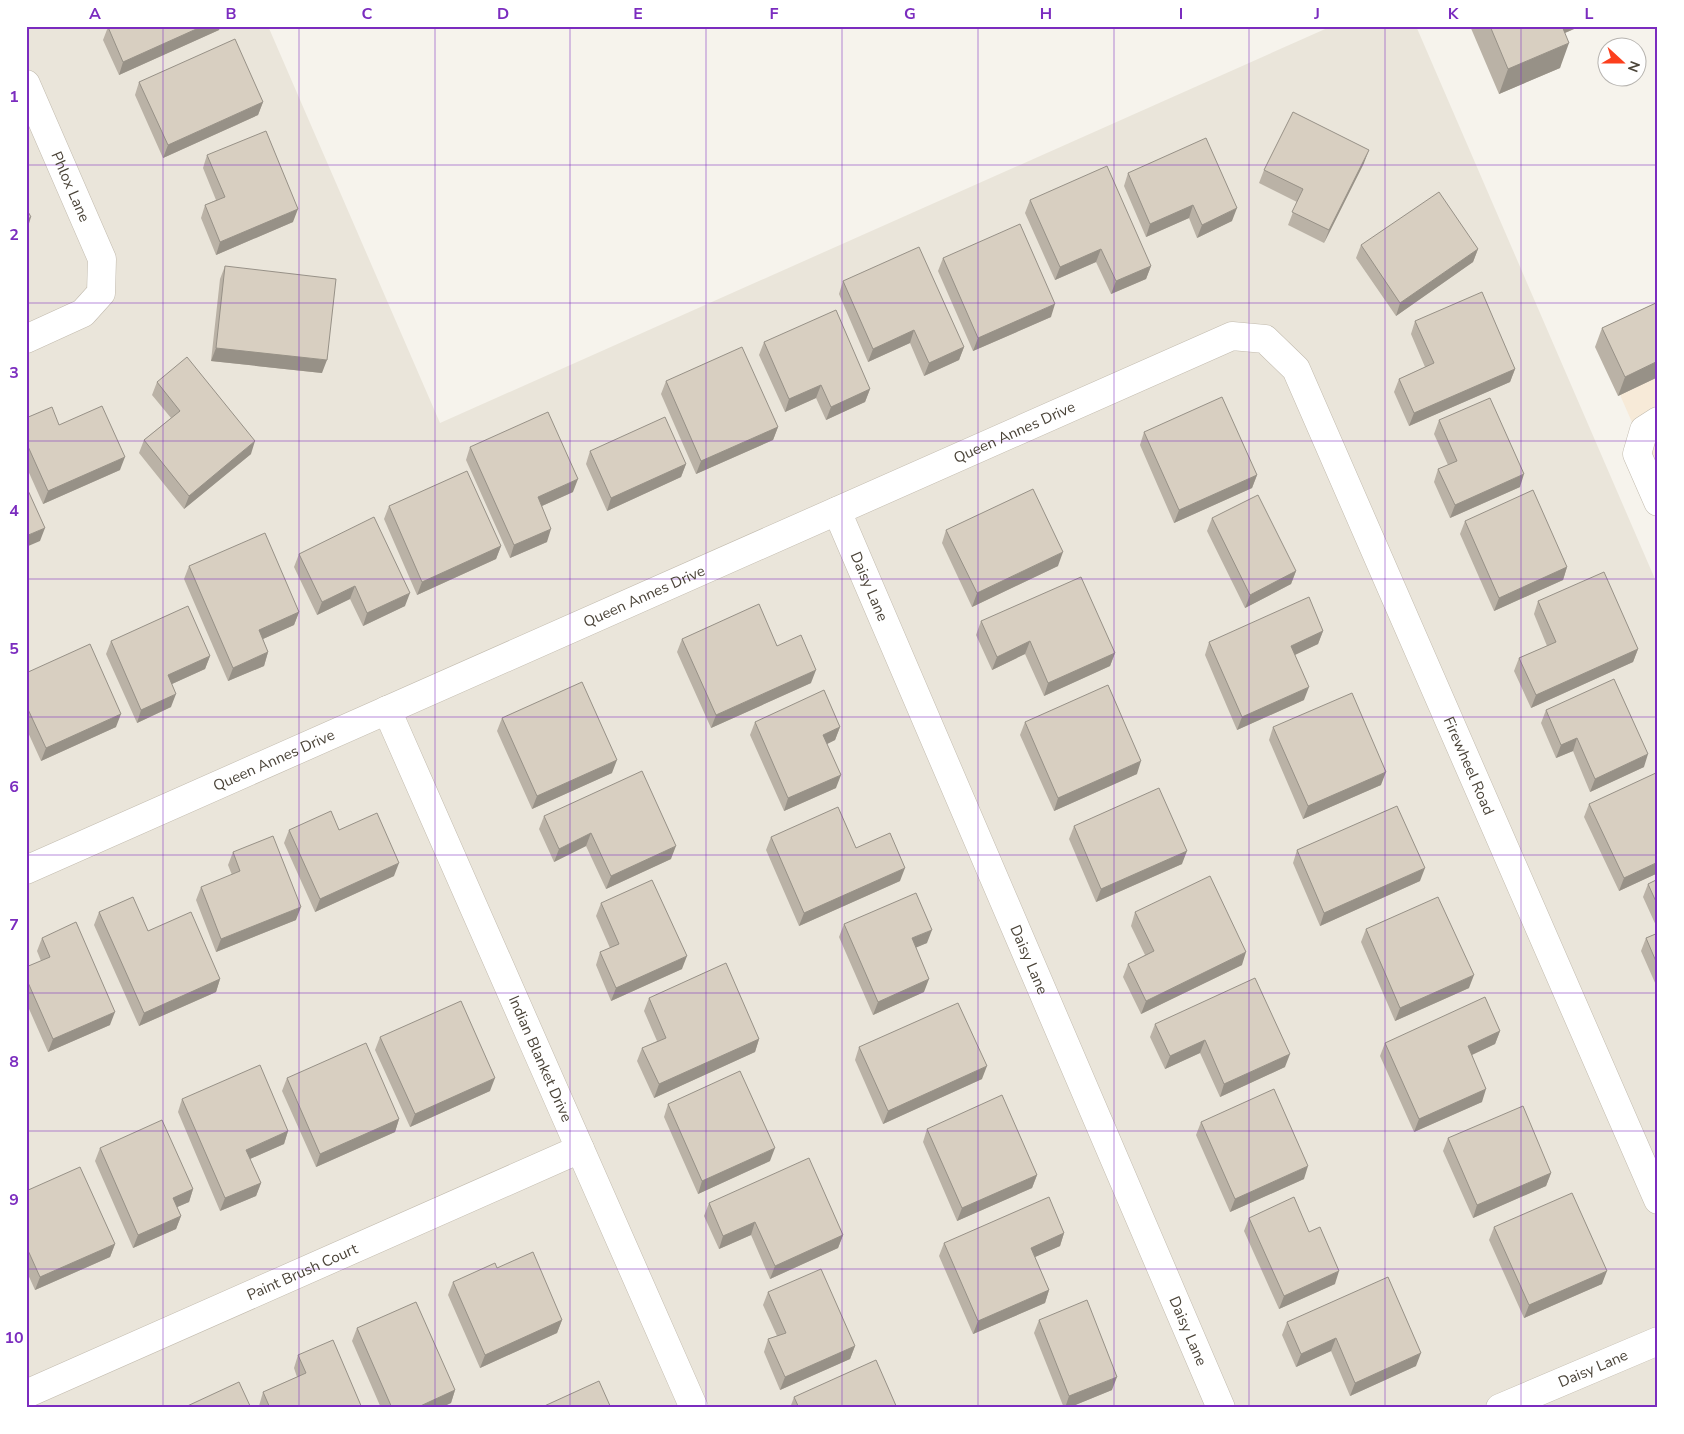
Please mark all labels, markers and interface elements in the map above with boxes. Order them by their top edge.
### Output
text: A [89,3,101,25]
text: B [225,3,237,25]
text: C [362,3,373,25]
text: D [497,3,509,25]
text: E [633,3,643,25]
text: F [770,3,779,25]
text: G [904,3,916,25]
text: H [1040,3,1052,25]
text: I [1179,3,1183,25]
text: J [1313,3,1320,25]
text: K [1448,3,1460,25]
text: L [1585,3,1594,25]
north arrow [1596,38,1646,88]
text: N [1623,58,1644,75]
text: 1 [9,86,19,108]
street label: Phlox Lane [47,148,95,225]
text: 2 [9,224,19,246]
text: 3 [9,362,19,384]
street label: Queen Annes Drive [951,397,1078,468]
text: 4 [9,500,19,522]
street label: Daisy Lane [846,548,893,624]
street label: Queen Annes Drive [580,561,708,632]
text: 5 [9,638,19,660]
street label: Firewheel Road [1439,714,1499,818]
street label: Queen Annes Drive [210,725,338,796]
text: 6 [9,776,19,798]
text: 7 [9,914,19,936]
street label: Daisy Lane [1005,922,1053,998]
street label: Indian Blanket Drive [504,992,577,1125]
text: 8 [9,1051,19,1073]
text: 9 [9,1189,19,1211]
street label: Paint Brush Court [244,1238,361,1305]
street label: Daisy Lane [1164,1293,1212,1369]
text: 10 [4,1327,24,1349]
street label: Daisy Lane [1555,1345,1631,1392]

